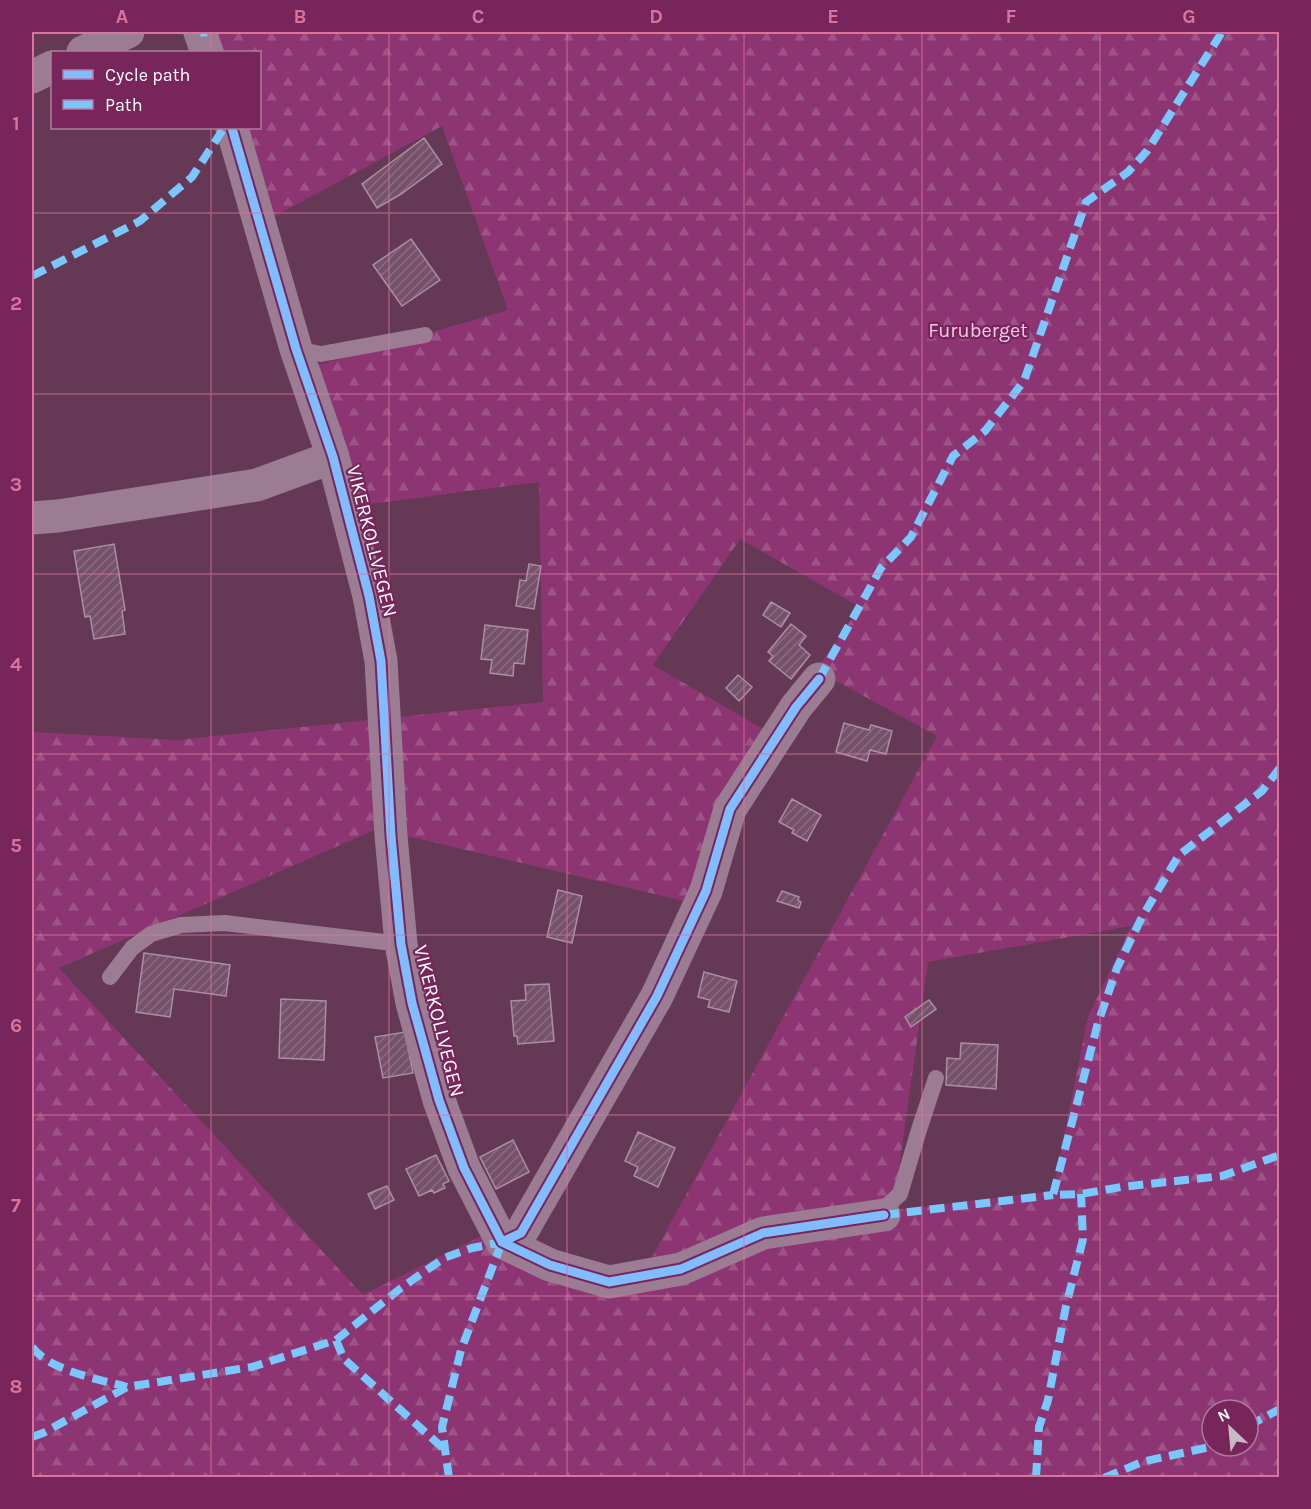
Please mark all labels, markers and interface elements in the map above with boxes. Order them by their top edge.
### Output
text: A [116,5,129,28]
text: B [294,5,306,28]
text: C [472,5,484,28]
text: D [649,5,663,28]
text: E [827,5,839,28]
text: F [1006,5,1017,28]
text: G [1182,5,1196,28]
legend [51,51,261,129]
text: Cycle path [105,64,190,86]
text: Path [105,94,143,116]
text: 1 [12,112,20,135]
text: 2 [10,292,22,315]
park label: Furuberget [928,319,1028,342]
street label: VIKERKOLLVEGEN [342,463,402,619]
text: 3 [10,473,22,496]
text: 4 [10,653,22,676]
text: 5 [10,834,22,857]
street label: VIKERKOLLVEGEN [409,943,469,1099]
text: 6 [10,1014,22,1037]
text: 7 [11,1194,21,1217]
text: 8 [10,1375,22,1398]
north arrow [1200,1398,1260,1458]
text: N [1214,1404,1233,1426]

